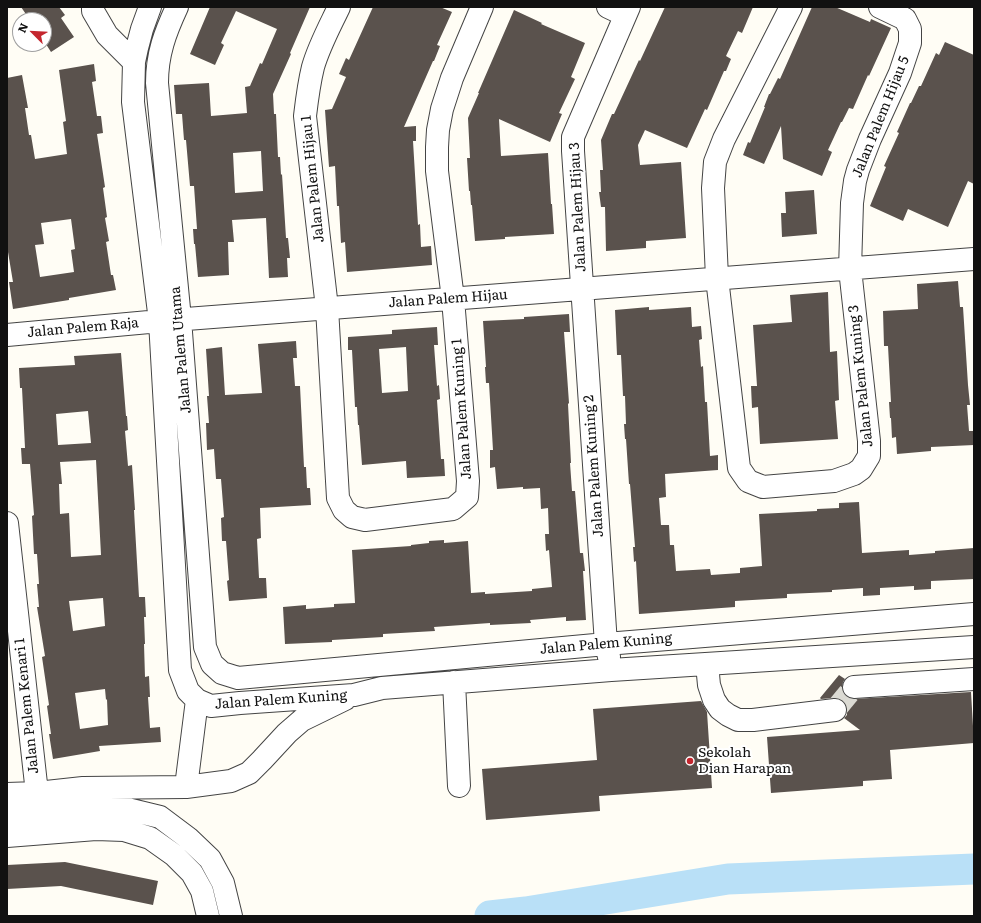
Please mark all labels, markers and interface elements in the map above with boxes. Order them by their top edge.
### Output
north arrow [12,12,52,52]
text: N [13,20,31,35]
street label: Jalan Palem Hijau 5 [849,54,913,180]
street label: Jalan Palem Hijau 1 [298,114,328,244]
street label: Jalan Palem Hijau 3 [566,142,590,272]
street label: Jalan Palem Utama [167,286,195,414]
street label: Jalan Palem Hijau [388,286,508,312]
street label: Jalan Palem Kuning 3 [845,304,877,448]
street label: Jalan Palem Raja [27,315,139,341]
street label: Jalan Palem Kuning 1 [449,338,475,480]
street label: Jalan Palem Kuning 2 [581,394,607,538]
street label: Jalan Palem Kuning [539,630,673,658]
street label: Jalan Palem Kenari 1 [11,637,43,775]
street label: Jalan Palem Kuning [214,687,348,713]
place label: Sekolah Dian Harapan [698,745,791,778]
marker: Sekolah Dian Harapan [685,756,695,766]

